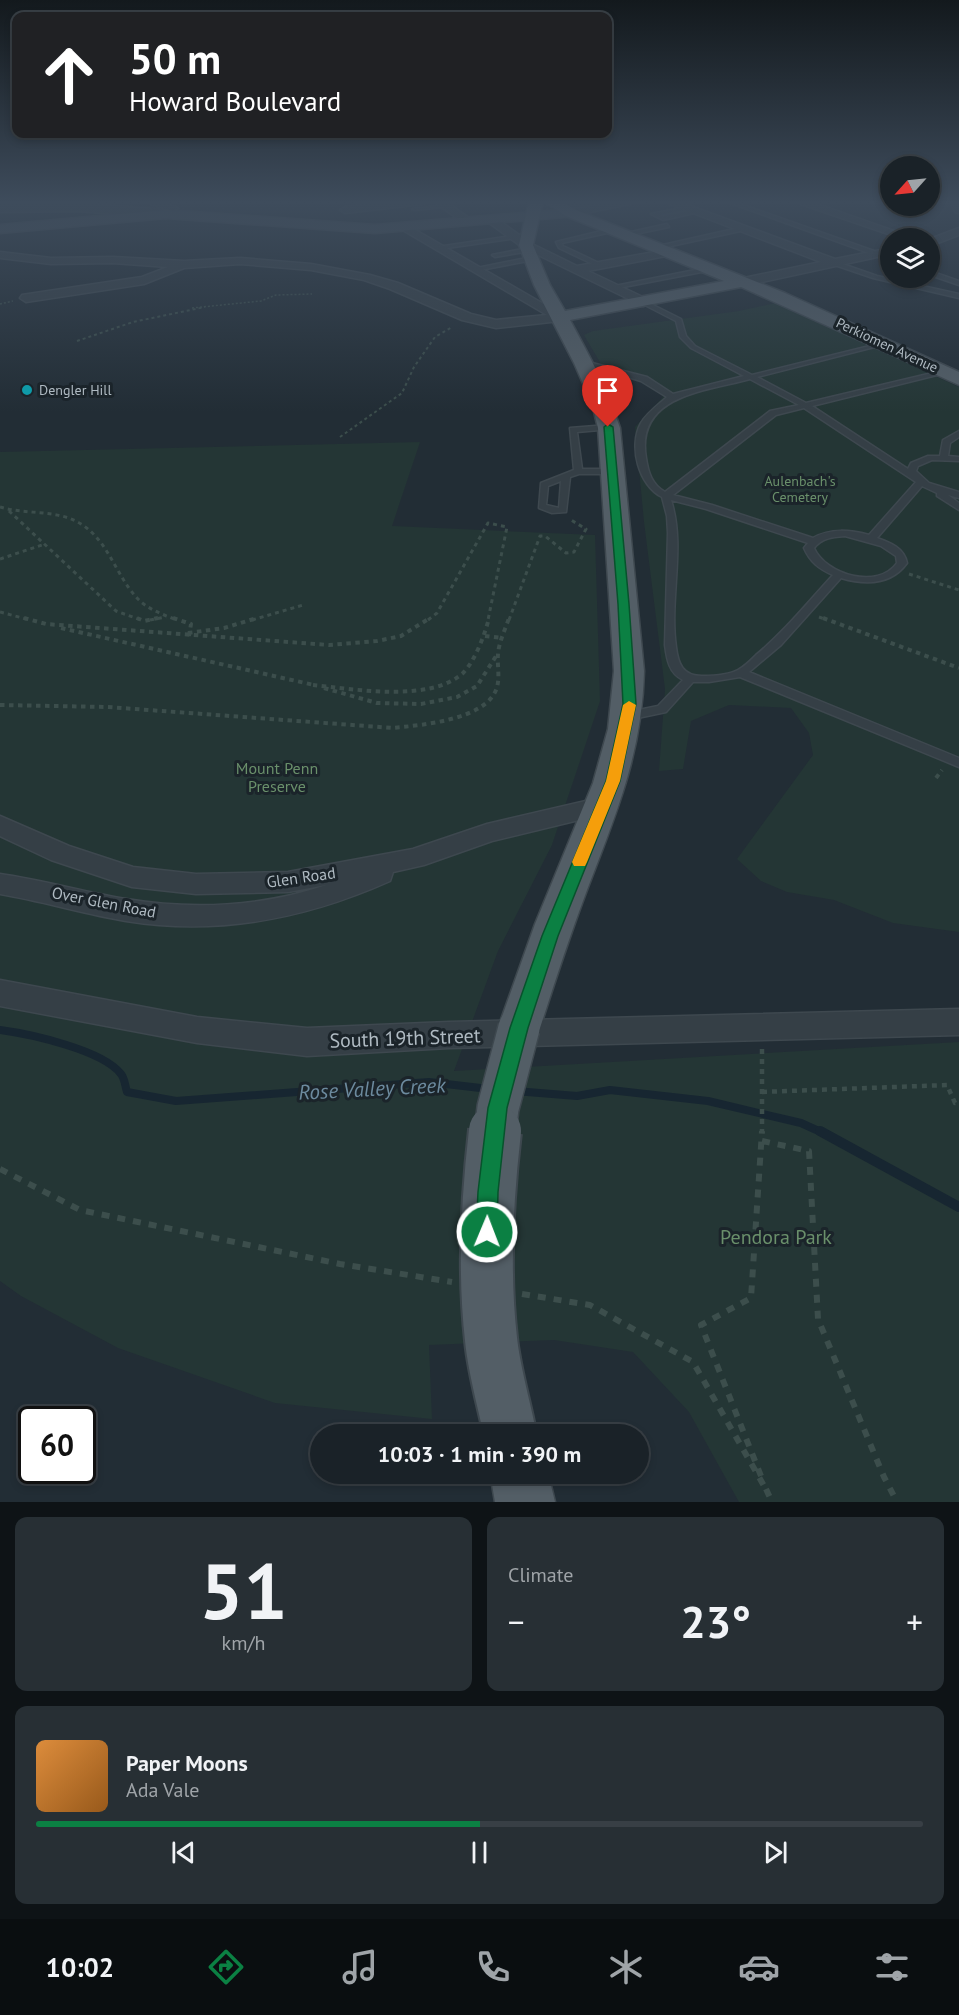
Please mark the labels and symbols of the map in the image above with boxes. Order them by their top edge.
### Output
north arrow [880,156,940,216]
street label: Perkiomen Avenue [833,314,941,376]
pin [582,365,633,427]
place label: Dengler Hill [39,381,111,399]
marker: Dengler Hill [20,383,34,397]
park label: Aulenbach's Cemetery [764,472,836,506]
park label: Mount Penn Preserve [236,758,318,796]
street label: Glen Road [265,862,337,892]
street label: Over Glen Road [50,882,158,922]
street label: South 19th Street [329,1022,481,1054]
water label: Rose Valley Creek [298,1071,448,1106]
position arrow [455,1200,519,1264]
park label: Pendora Park [720,1224,832,1250]
speed limit sign: 60 [18,1406,96,1484]

